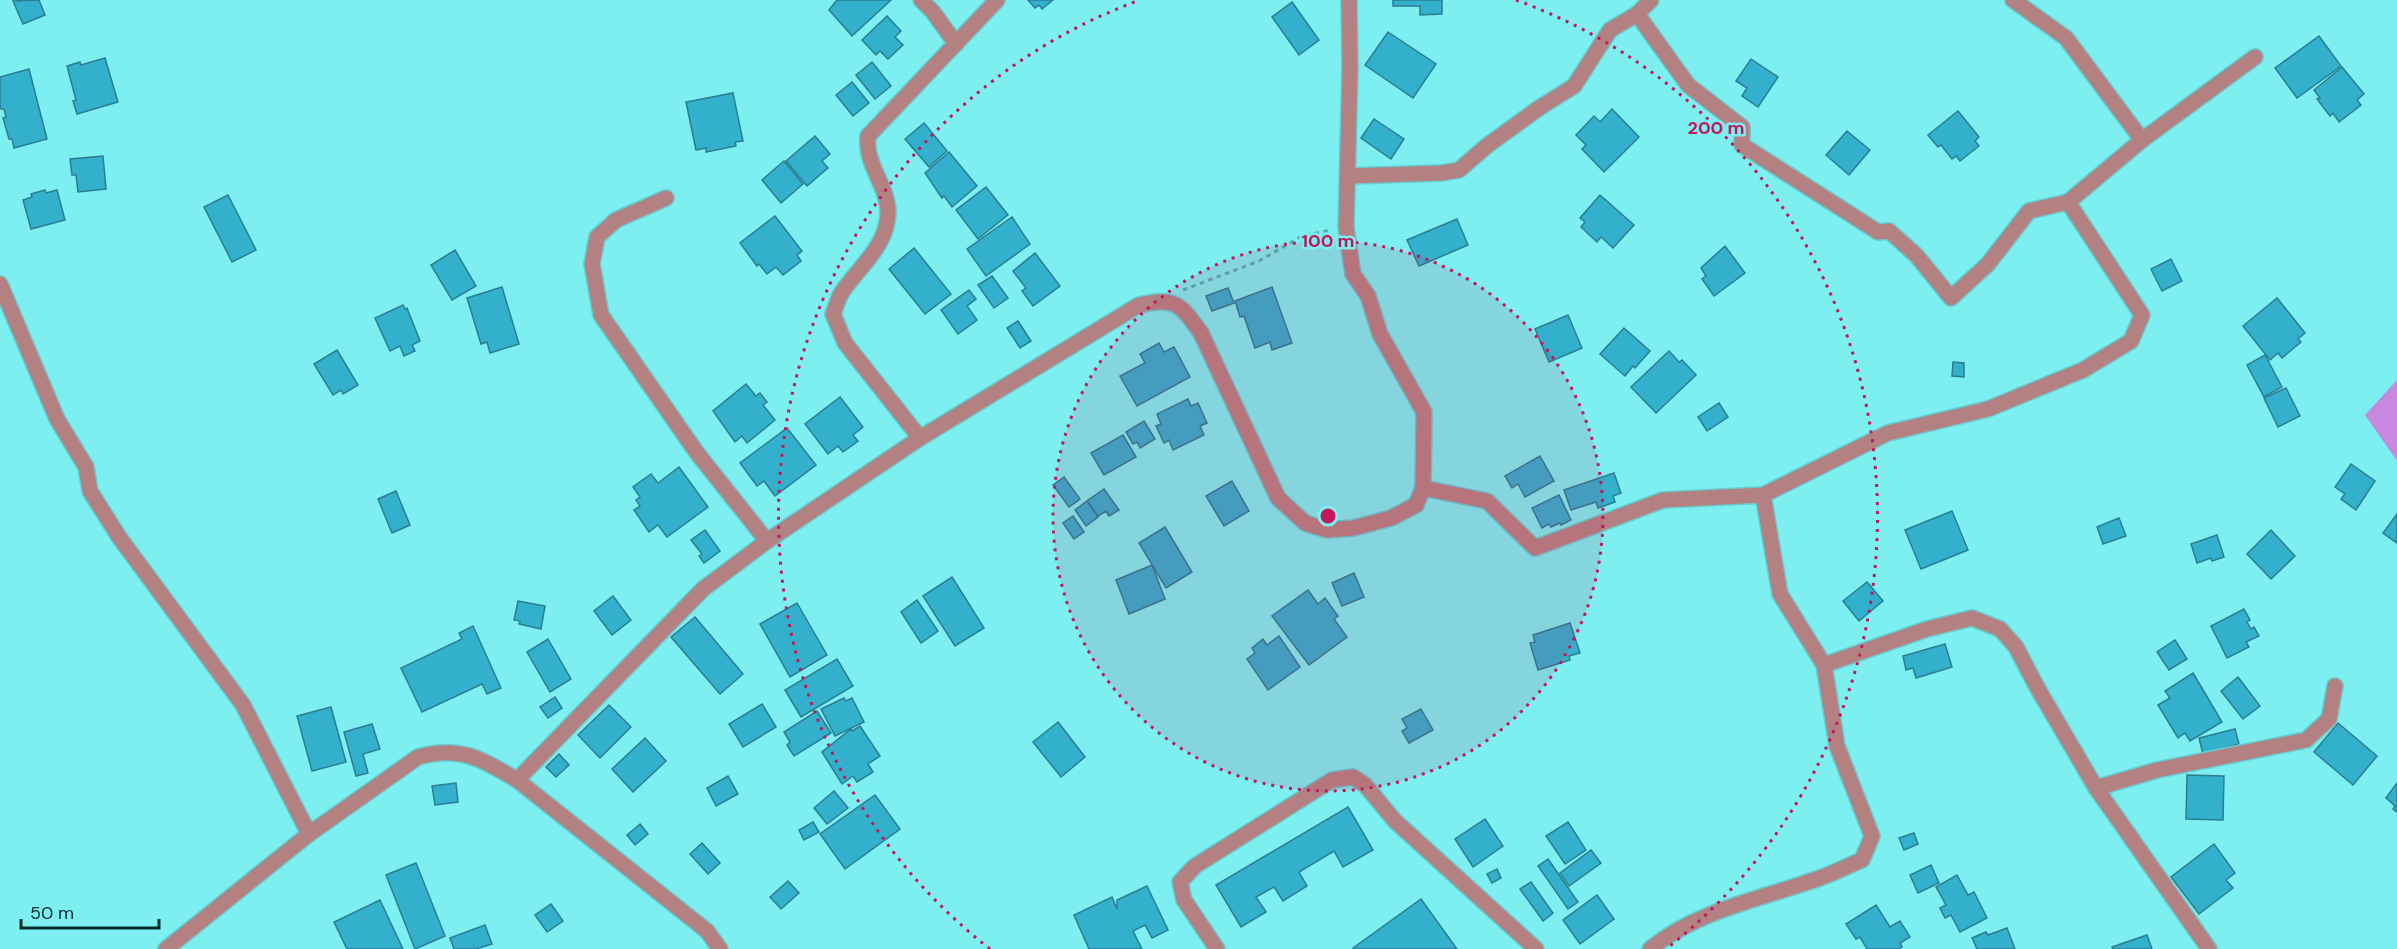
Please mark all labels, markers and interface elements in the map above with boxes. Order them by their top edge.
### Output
text: 200 m [1688,116,1744,140]
text: 100 m [1301,229,1355,253]
centre of rings [1318,506,1338,526]
scale bar [21,892,159,930]
text: 50 m [30,901,74,925]

